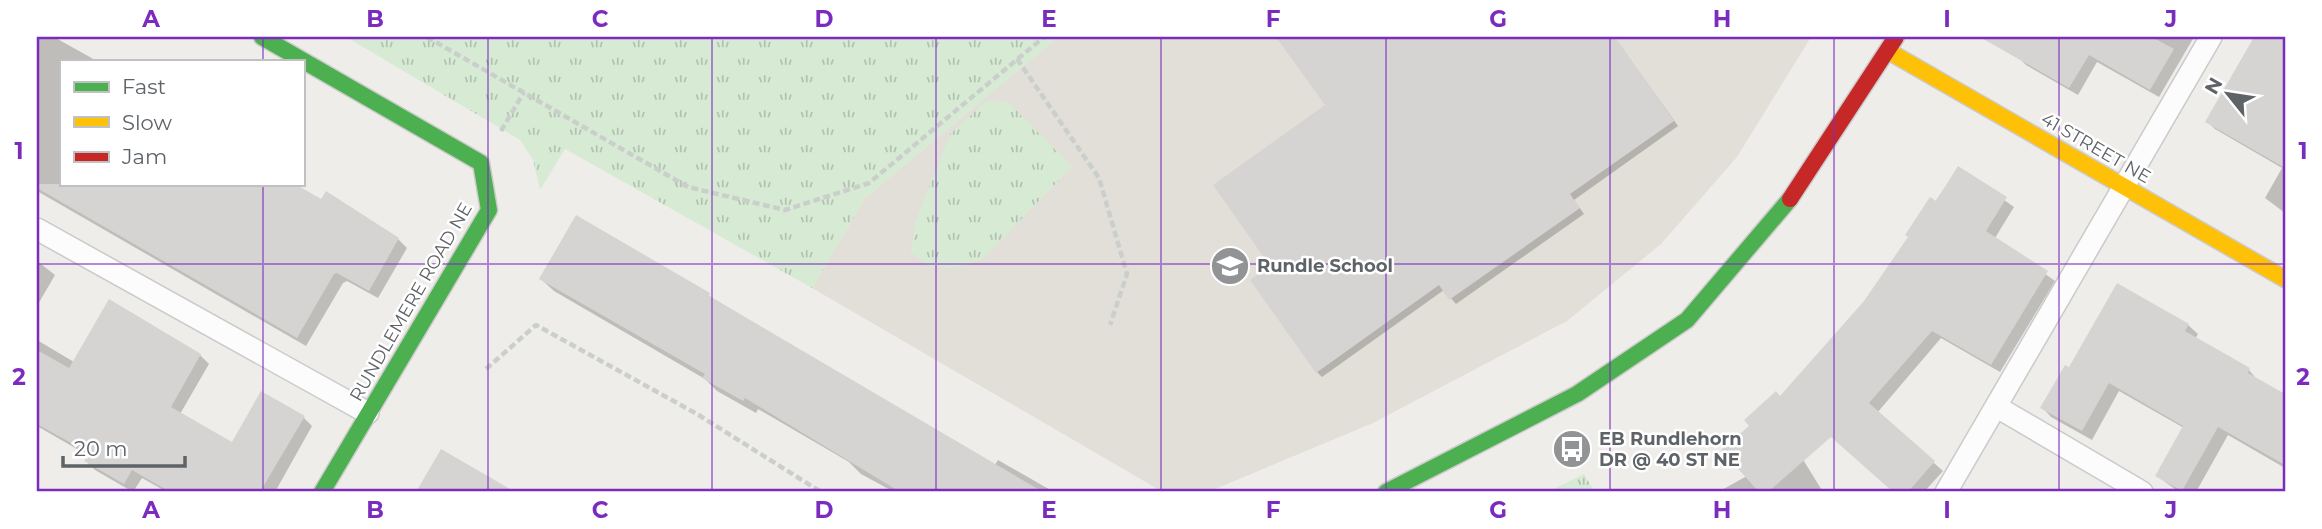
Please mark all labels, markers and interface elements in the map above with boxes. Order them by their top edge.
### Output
text: A [141,5,160,33]
text: B [366,5,384,33]
text: C [592,5,609,33]
text: D [815,5,834,33]
text: E [1041,5,1057,33]
text: F [1266,5,1281,33]
text: G [1489,5,1507,33]
text: H [1713,5,1731,33]
text: I [1943,5,1951,33]
text: J [2164,5,2177,33]
legend [60,60,304,186]
north arrow [2192,60,2262,130]
text: N [2200,73,2228,98]
text: Fast [122,74,166,99]
street label: 41 STREET NE [2037,108,2155,188]
text: Slow [122,110,172,135]
text: 1 [14,137,24,165]
text: 1 [2298,137,2308,165]
text: Jam [121,144,167,169]
street label: RUNDLEMERE ROAD NE [345,199,477,405]
school or university icon: Rundle School [1209,245,1251,287]
place label: Rundle School [1257,255,1393,277]
text: 2 [12,363,26,391]
text: 2 [2296,363,2310,391]
scale bar [63,424,186,468]
bus stop icon: EB Rundlehorn DR @ 40 ST NE [1551,428,1593,470]
place label: EB Rundlehorn DR @ 40 ST NE [1599,428,1742,471]
text: 20 m [74,436,128,461]
text: A [141,496,160,524]
text: B [366,496,384,524]
text: C [592,496,609,524]
text: D [815,496,834,524]
text: E [1041,496,1057,524]
text: F [1266,496,1281,524]
text: G [1489,496,1507,524]
text: H [1713,496,1731,524]
text: I [1943,496,1951,524]
text: J [2164,496,2177,524]

